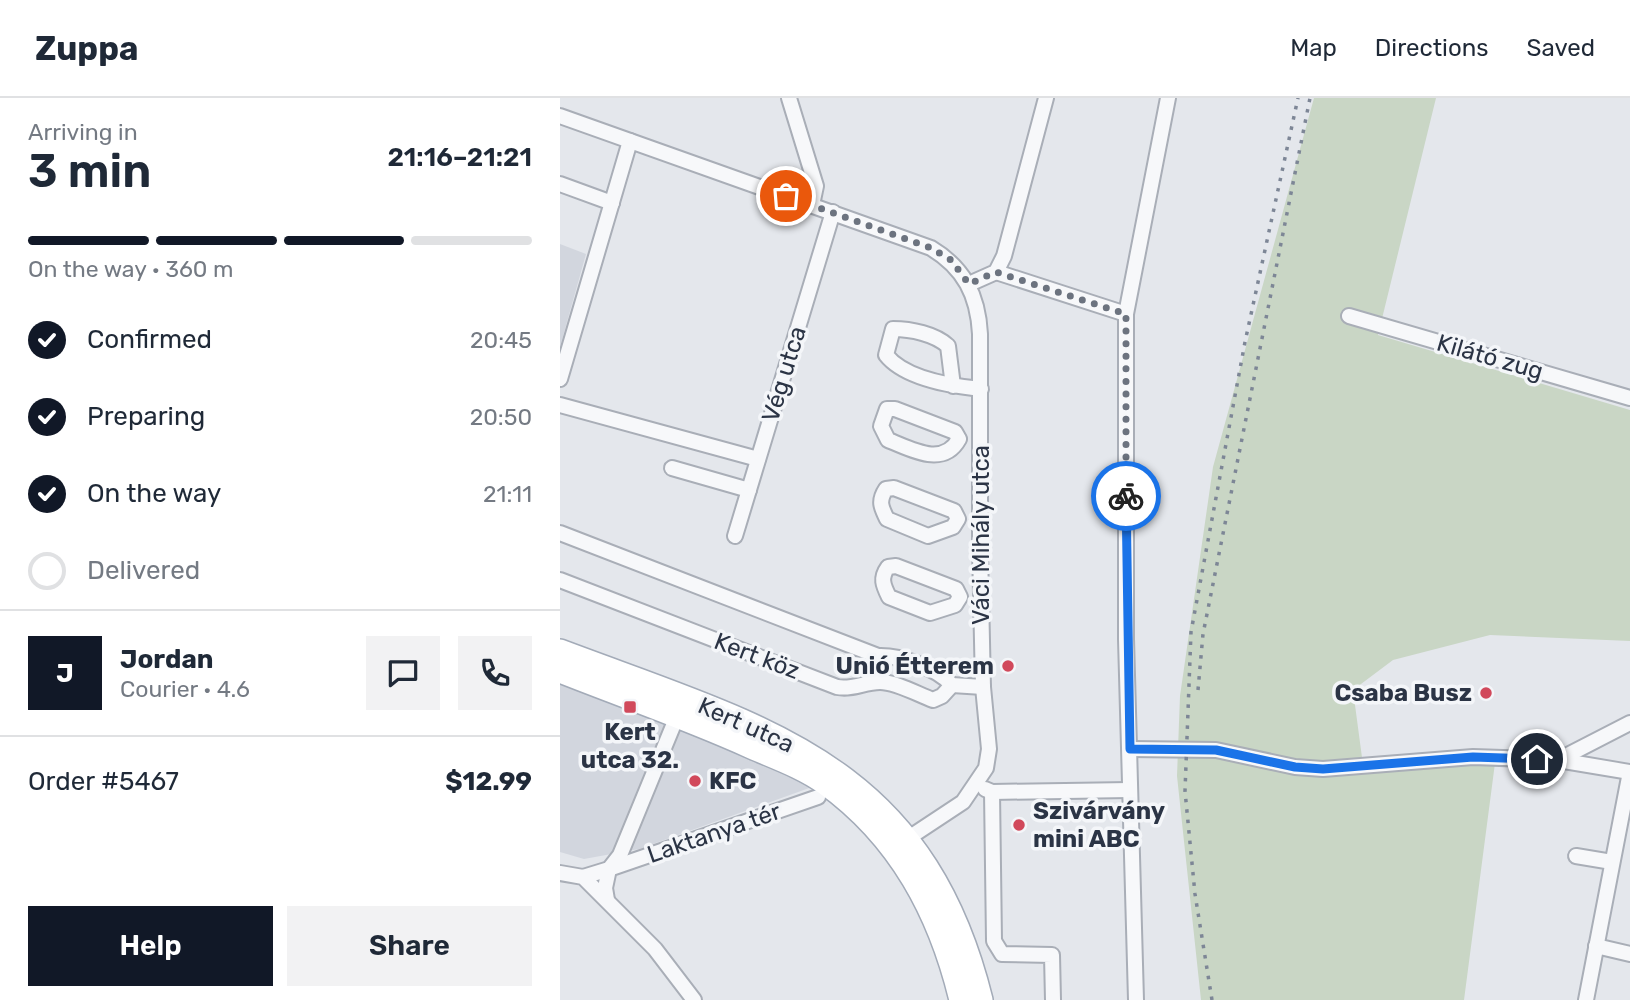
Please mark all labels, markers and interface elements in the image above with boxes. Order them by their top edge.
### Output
text: Zuppa [35,29,138,68]
text: Map [1290,34,1337,62]
text: Directions [1375,34,1488,62]
text: Saved [1526,34,1595,62]
text: Arriving in [28,118,138,146]
text: 21:16–21:21 [387,142,532,173]
text: 3 min [28,144,151,199]
pin [756,166,816,226]
icon: bag [767,177,805,215]
text: On the way · 360 m [28,255,234,283]
icon: check [28,321,66,359]
street label: Vég utca [756,323,812,425]
text: Confirmed [87,324,212,355]
text: 20:45 [470,326,532,354]
street label: Kilátó zug [1434,328,1546,386]
icon: check [28,398,66,436]
text: Preparing [87,401,205,432]
text: 20:50 [470,403,532,431]
street label: Váci Mihály utca [967,445,995,625]
courier [1091,461,1161,531]
icon: check [28,475,66,513]
icon: bike [1107,477,1145,515]
text: On the way [87,478,221,509]
text: 21:11 [483,480,532,508]
text: Delivered [87,555,200,586]
street label: Kert köz [710,627,804,685]
button: chat [366,636,440,710]
button: phone [458,636,532,710]
text: Jordan [120,644,213,675]
place label: Unió Étterem [836,652,994,680]
text: J [56,658,74,689]
marker: Unió Étterem [1000,658,1016,674]
text: Courier · 4.6 [120,675,250,703]
place label: Csaba Busz [1334,679,1472,707]
marker: Csaba Busz [1478,685,1494,701]
street label: Kert utca [694,691,798,759]
marker: Kert utca 32. [622,699,638,715]
place label: Kert utca 32. [581,718,679,774]
pin [1507,729,1567,789]
icon: home [1518,740,1556,778]
text: Order #5467 [28,766,179,797]
text: $12.99 [445,766,532,797]
place label: KFC [709,767,757,795]
marker: KFC [687,773,703,789]
street label: Laktanya tér [644,797,784,869]
place label: Szivárvány mini ABC [1033,797,1165,853]
marker: Szivárvány mini ABC [1011,817,1027,833]
button: Help [28,906,273,986]
button: Share [287,906,532,986]

